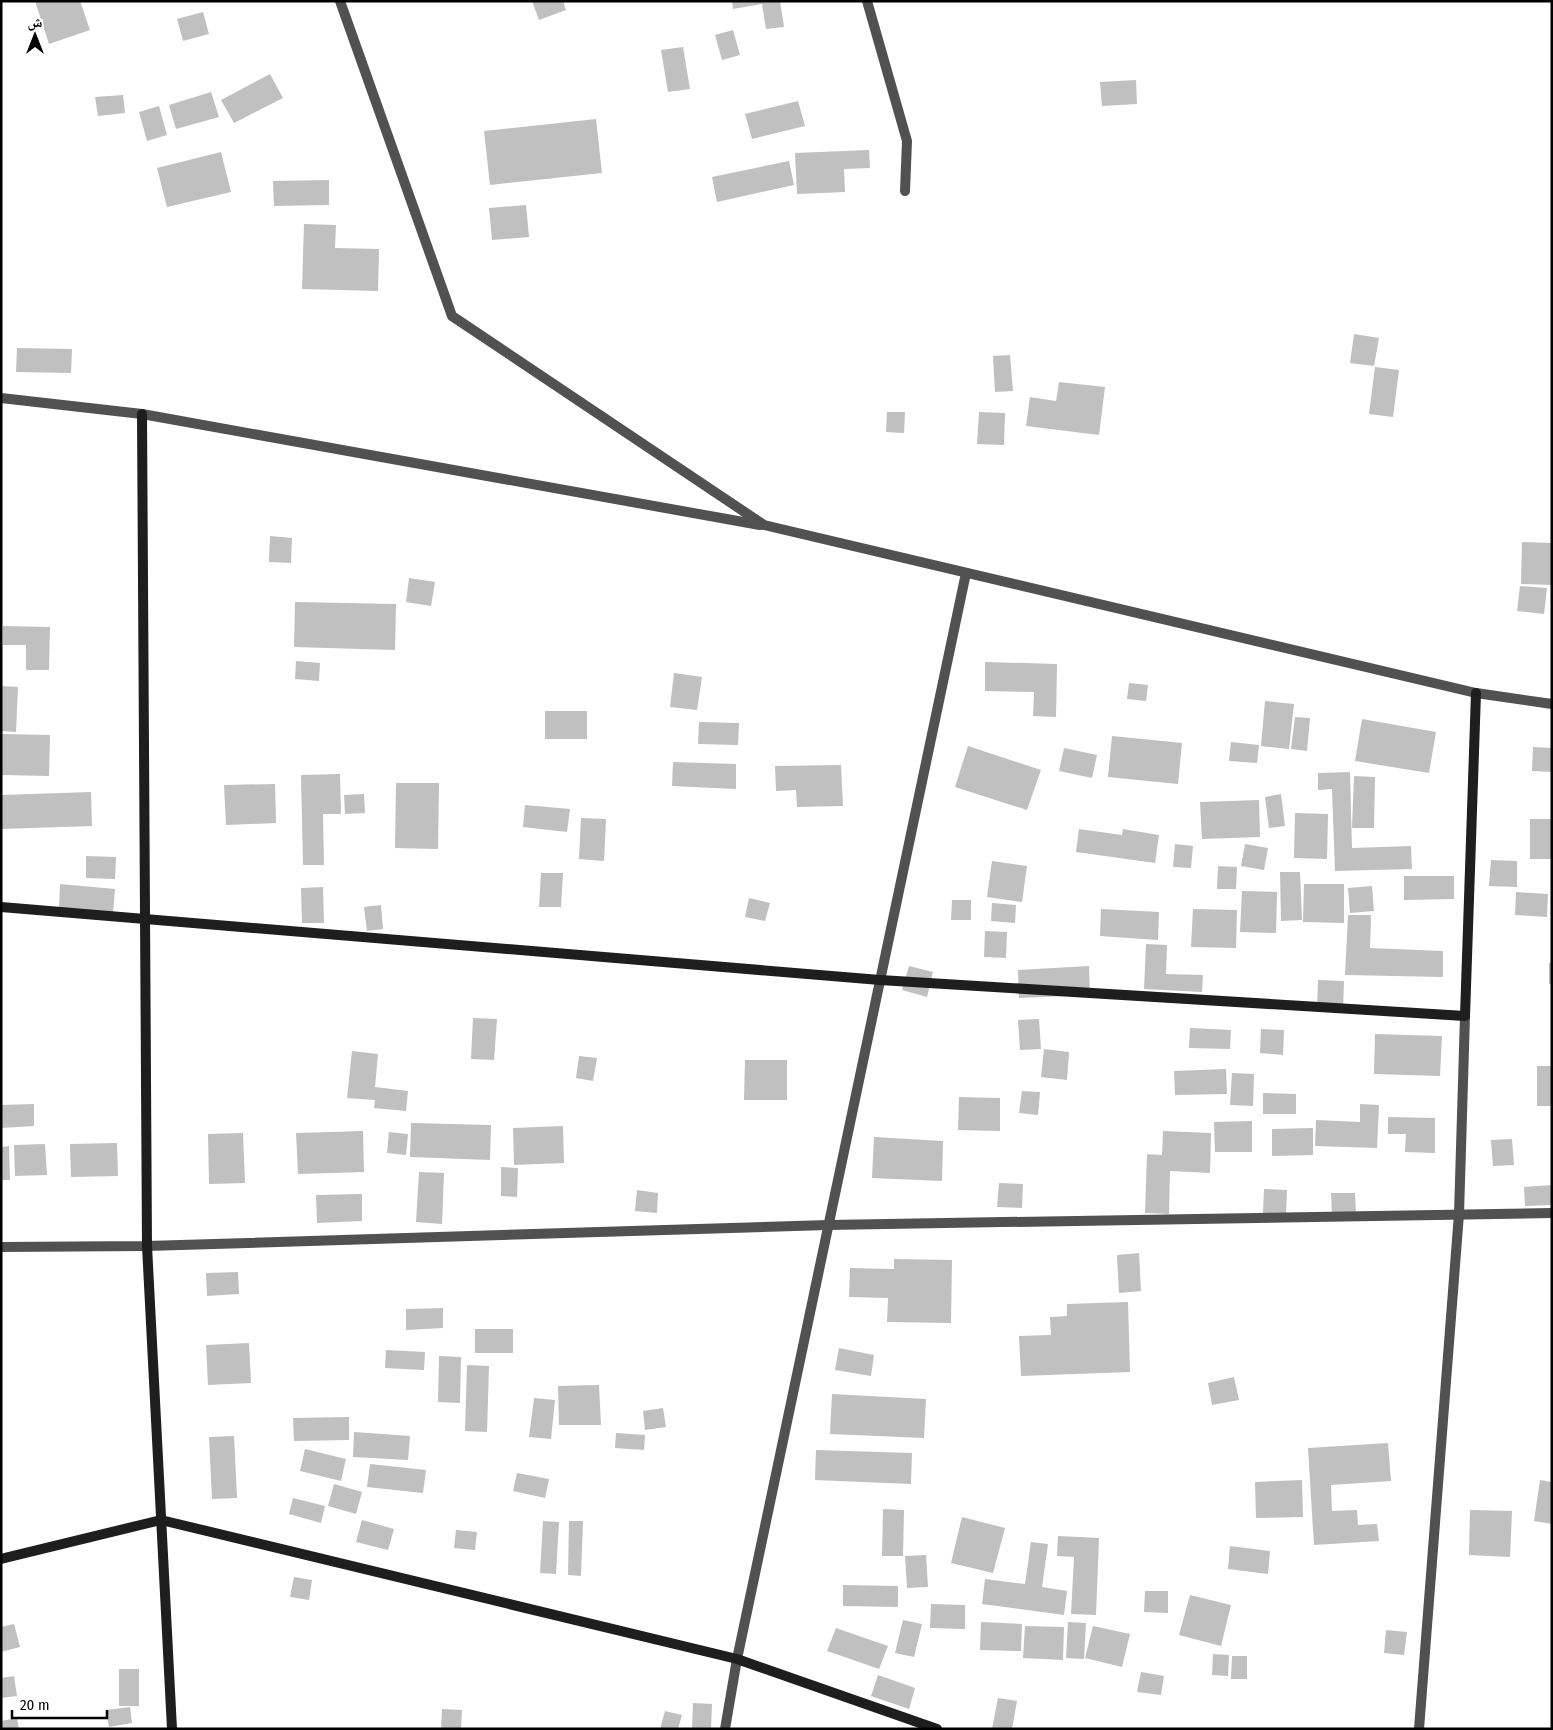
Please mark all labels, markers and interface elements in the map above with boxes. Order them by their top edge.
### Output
north arrow [10,10,60,60]
text: ش [28,14,43,31]
scale bar [12,1688,108,1720]
text: 20 m [20,1696,50,1714]

